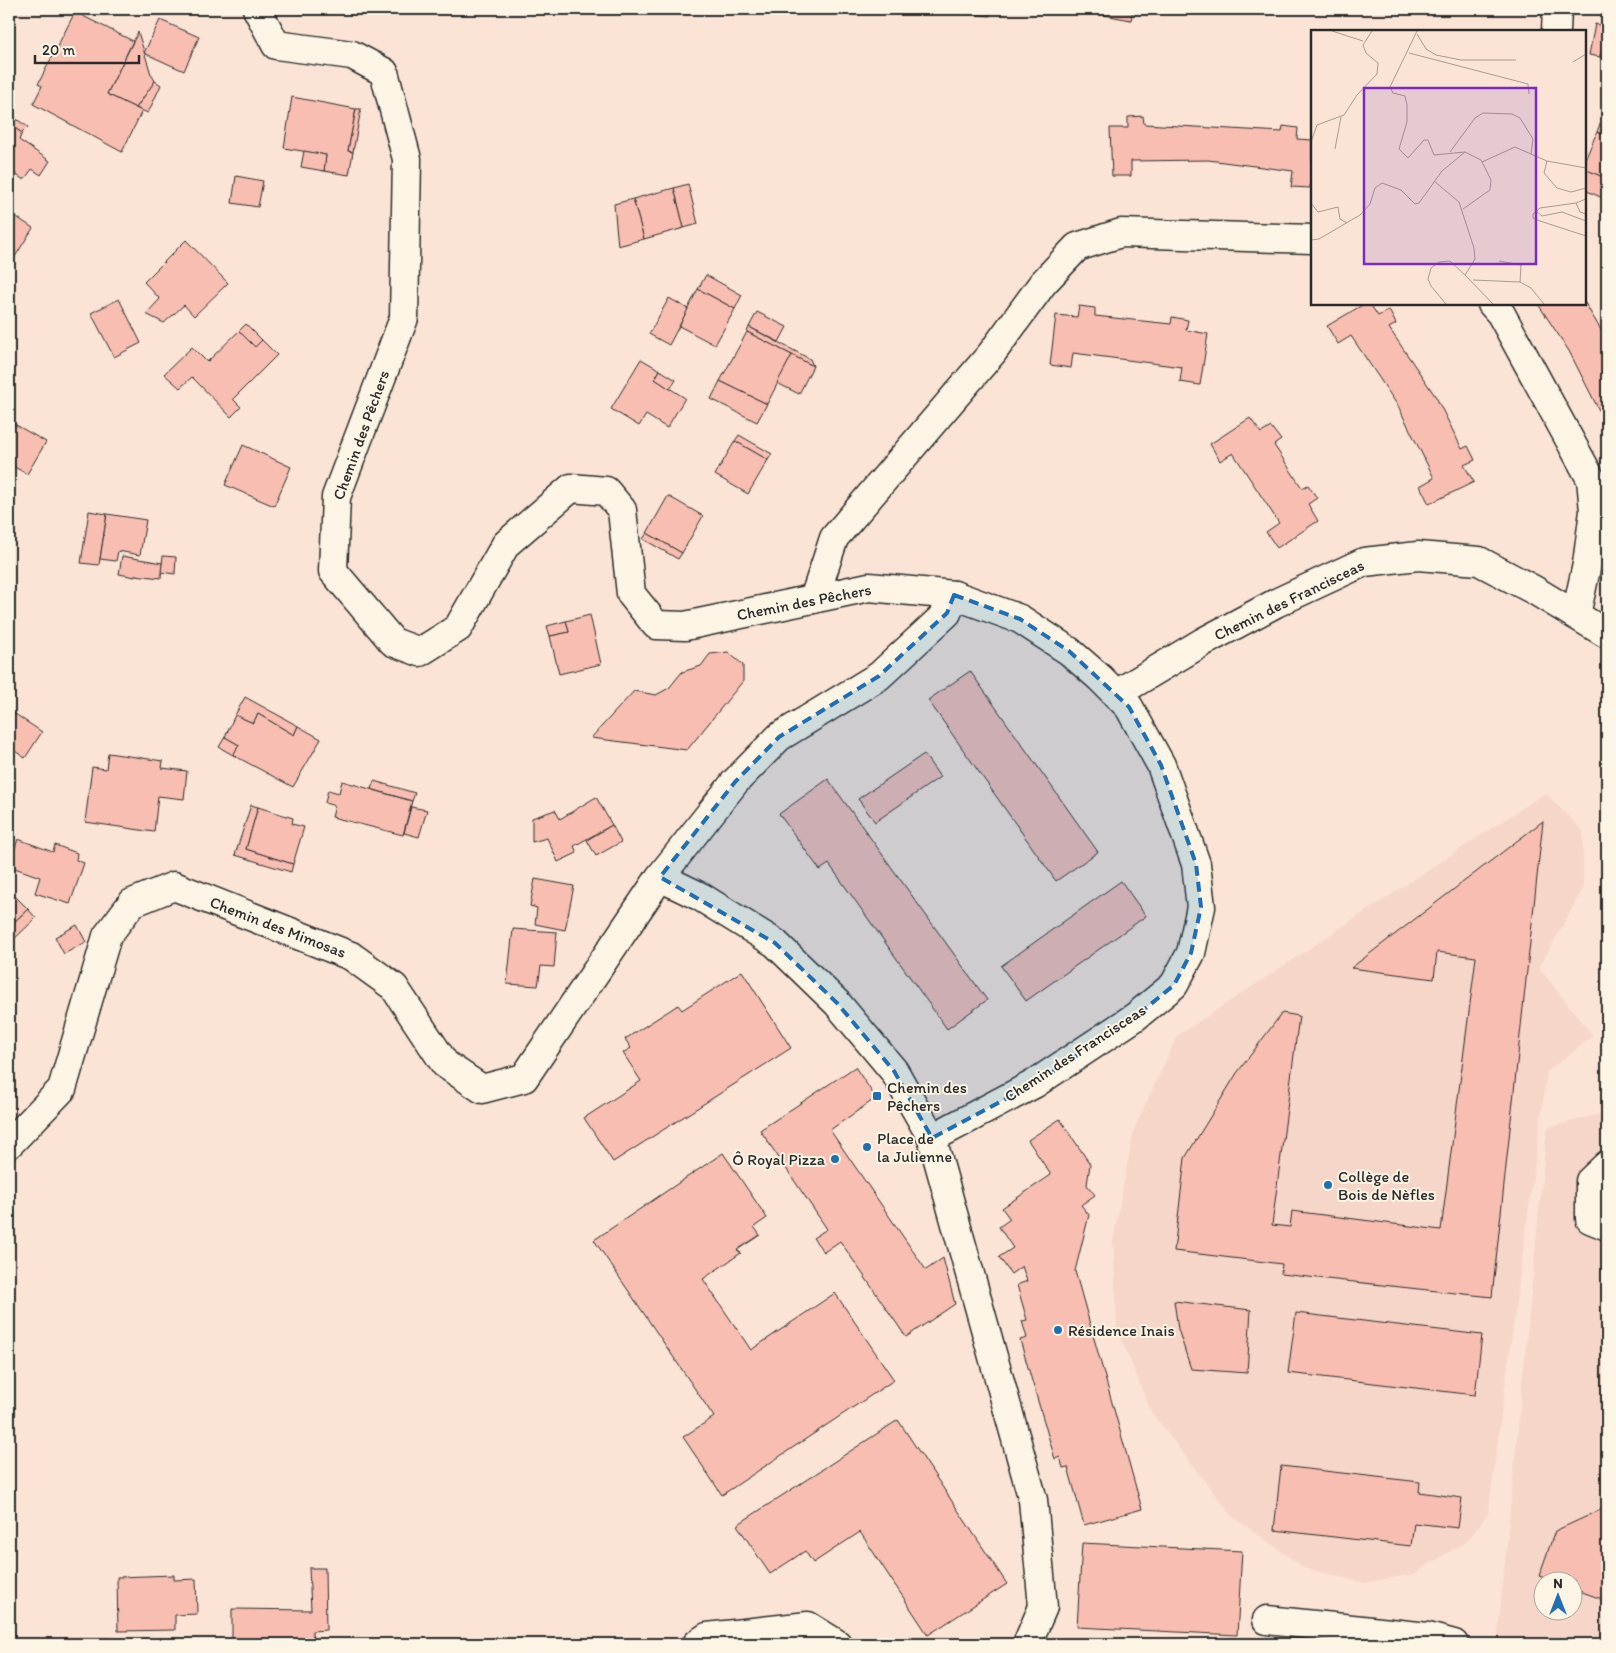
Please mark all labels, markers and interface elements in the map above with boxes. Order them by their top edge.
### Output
inset map [1311,30,1586,305]
scale bar [35,32,139,64]
text: 20 m [42,41,76,59]
street label: Chemin des Pêchers [329,368,393,502]
street label: Chemin des Francisceas [1211,555,1367,645]
street label: Chemin des Pêchers [735,580,873,624]
street label: Chemin des Mimosas [207,892,349,962]
street label: Chemin des Francisceas [1001,1000,1149,1106]
place label: Chemin des Pêchers [887,1078,967,1115]
marker: Chemin des Pêchers [871,1090,883,1102]
place label: Place de la Julienne [877,1129,952,1166]
marker: Place de la Julienne [861,1141,873,1153]
place label: Ô Royal Pizza [732,1150,826,1169]
marker: Ô Royal Pizza [829,1153,841,1165]
place label: Collège de Bois de Nèfles [1338,1167,1435,1204]
marker: Collège de Bois de Nèfles [1322,1179,1334,1191]
place label: Résidence Inais [1068,1321,1175,1340]
marker: Résidence Inais [1052,1324,1064,1336]
north arrow [1534,1570,1584,1620]
text: N [1553,1575,1563,1592]

